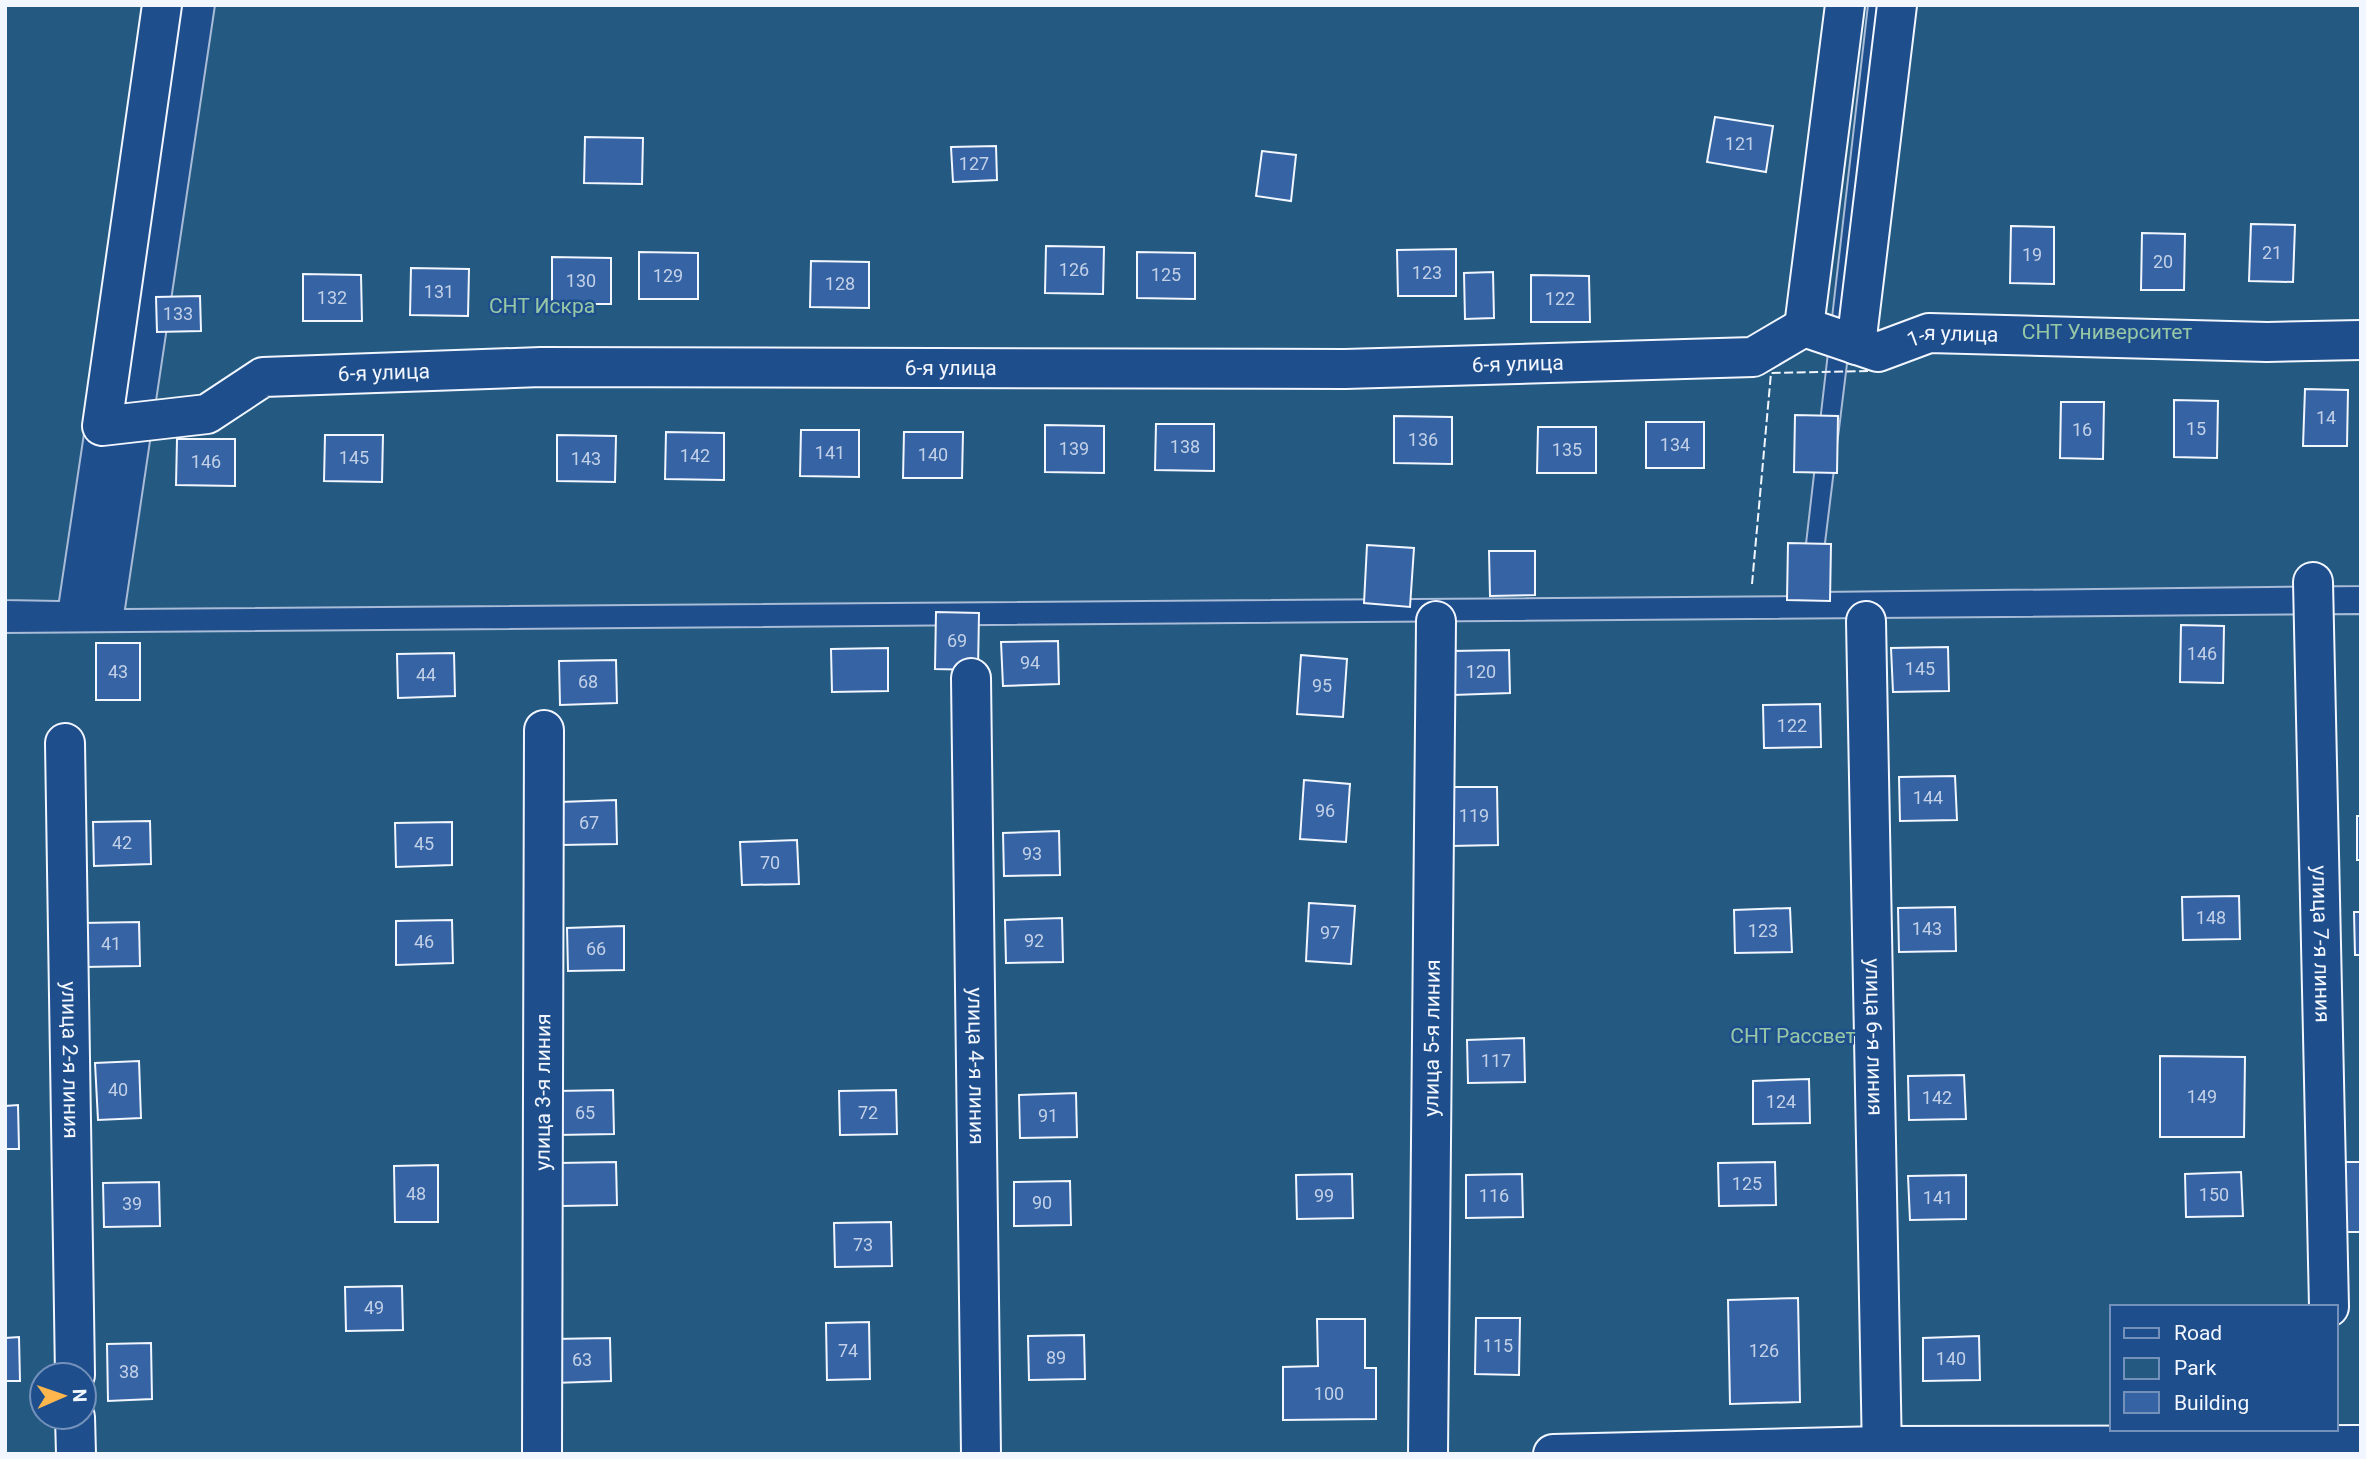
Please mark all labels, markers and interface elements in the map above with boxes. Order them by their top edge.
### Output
house number: 121 [1725,133,1755,154]
house number: 127 [959,153,989,174]
house number: 21 [2262,242,2282,263]
house number: 19 [2022,244,2042,265]
house number: 20 [2153,251,2173,272]
house number: 126 [1059,259,1089,280]
house number: 123 [1412,262,1442,283]
house number: 125 [1151,264,1181,285]
house number: 129 [653,265,683,286]
house number: 130 [566,270,596,291]
house number: 128 [825,273,855,294]
house number: 131 [424,281,454,302]
house number: 132 [317,287,347,308]
house number: 122 [1545,288,1575,309]
park label: СНТ Искра [489,294,595,318]
house number: 133 [163,303,193,324]
park label: СНТ Университет [2022,320,2192,344]
street label: 1-я улица [1904,321,1999,352]
street label: 6-я улица [1471,351,1564,377]
street label: 6-я улица [905,356,997,380]
street label: 6-я улица [337,359,430,386]
house number: 14 [2316,407,2336,428]
house number: 15 [2186,418,2206,439]
house number: 16 [2072,419,2092,440]
house number: 136 [1408,429,1438,450]
house number: 134 [1660,434,1690,455]
house number: 138 [1170,436,1200,457]
house number: 139 [1059,438,1089,459]
house number: 135 [1552,439,1582,460]
house number: 141 [815,442,845,463]
house number: 140 [918,444,948,465]
house number: 142 [680,445,710,466]
house number: 145 [339,447,369,468]
house number: 143 [571,448,601,469]
house number: 146 [191,451,221,472]
house number: 69 [947,630,967,651]
house number: 146 [2187,643,2217,664]
house number: 94 [1020,652,1040,673]
house number: 145 [1905,658,1935,679]
house number: 43 [108,661,128,682]
house number: 120 [1466,661,1496,682]
house number: 44 [416,664,436,685]
house number: 68 [578,671,598,692]
house number: 95 [1312,675,1332,696]
house number: 122 [1777,715,1807,736]
house number: 144 [1913,787,1943,808]
house number: 96 [1315,800,1335,821]
house number: 119 [1459,805,1489,826]
house number: 67 [579,812,599,833]
house number: 42 [112,832,132,853]
house number: 45 [414,833,434,854]
house number: 93 [1022,843,1042,864]
house number: 70 [760,852,780,873]
street label: улица 7-я линия [2307,865,2335,1023]
house number: 148 [2196,907,2226,928]
house number: 143 [1912,918,1942,939]
house number: 123 [1748,920,1778,941]
house number: 97 [1320,922,1340,943]
house number: 92 [1024,930,1044,951]
house number: 46 [414,931,434,952]
house number: 41 [101,933,121,954]
house number: 66 [586,938,606,959]
street label: улица 6-я линия [1860,958,1887,1116]
street label: улица 5-я линия [1419,959,1445,1117]
street label: улица 2-я линия [57,981,83,1139]
street label: улица 4-я линия [963,987,989,1145]
street label: улица 3-я линия [531,1013,555,1171]
park label: СНТ Рассвет [1730,1024,1856,1048]
house number: 117 [1481,1050,1511,1071]
house number: 40 [108,1079,128,1100]
house number: 149 [2187,1086,2217,1107]
house number: 142 [1922,1087,1952,1108]
house number: 124 [1766,1091,1796,1112]
house number: 65 [575,1102,595,1123]
house number: 72 [858,1102,878,1123]
house number: 91 [1038,1105,1058,1126]
house number: 125 [1732,1173,1762,1194]
house number: 48 [406,1183,426,1204]
house number: 150 [2199,1184,2229,1205]
house number: 99 [1314,1185,1334,1206]
house number: 116 [1479,1185,1509,1206]
house number: 141 [1923,1187,1953,1208]
house number: 90 [1032,1192,1052,1213]
house number: 39 [122,1193,142,1214]
house number: 73 [853,1234,873,1255]
house number: 49 [364,1297,384,1318]
legend [2110,1305,2338,1431]
text: Road [2174,1321,2222,1345]
house number: 115 [1483,1335,1513,1356]
house number: 74 [838,1340,858,1361]
house number: 126 [1749,1340,1779,1361]
house number: 89 [1046,1347,1066,1368]
house number: 140 [1936,1348,1966,1369]
house number: 63 [572,1349,592,1370]
text: Park [2174,1356,2217,1380]
north arrow [28,1361,98,1431]
house number: 38 [119,1361,139,1382]
house number: 100 [1314,1383,1344,1404]
text: N [68,1388,91,1403]
text: Building [2174,1391,2249,1415]

